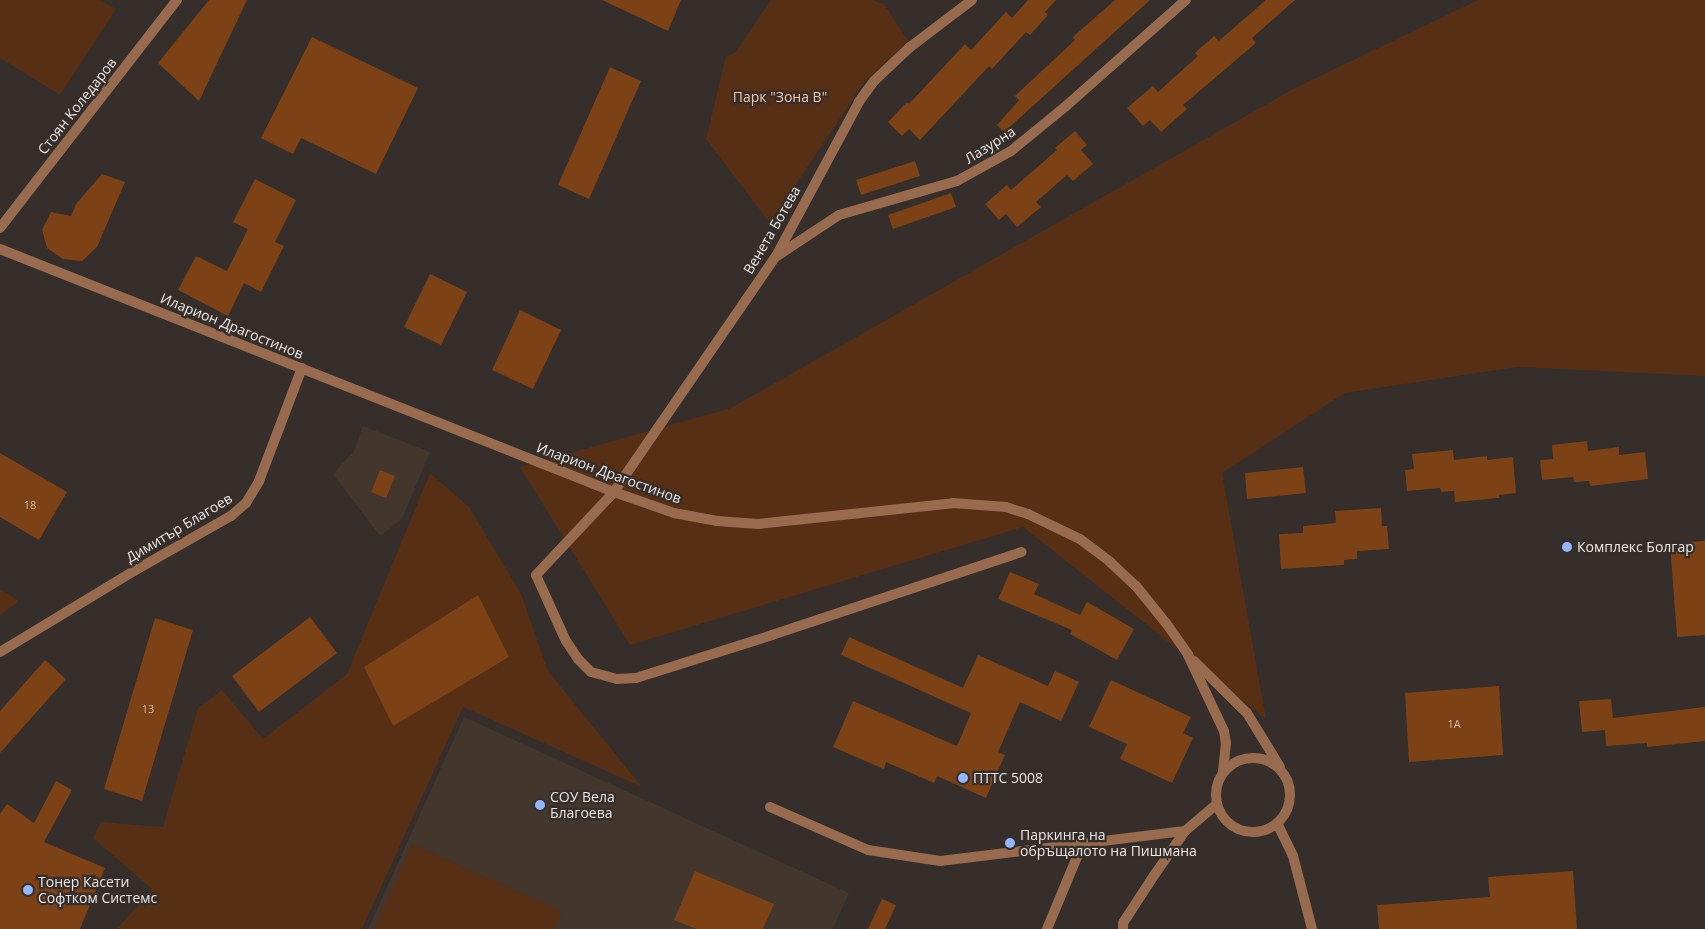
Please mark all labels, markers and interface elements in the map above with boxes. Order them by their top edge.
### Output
street label: Стоян Коледаров [34,54,120,158]
park label: Парк "Зона В" [733,89,827,105]
street label: Лазурна [962,123,1018,167]
street label: Венета Ботева [740,183,804,277]
street label: Иларион Драгостинов [158,290,306,362]
street label: Иларион Драгостинов [534,439,684,507]
street label: Димитър Благоев [123,490,235,566]
house number: 18 [24,498,36,512]
place label: Комплекс Болгар [1577,539,1694,555]
marker: Комплекс Болгар [1561,541,1573,553]
house number: 13 [142,702,154,716]
house number: 1А [1447,717,1461,731]
place label: ПТТС 5008 [973,770,1043,786]
marker: ПТТС 5008 [957,772,969,784]
place label: СОУ Вела Благоева [550,789,615,822]
marker: СОУ Вела Благоева [534,799,546,811]
place label: Паркинга на обръщалото на Пишмана [1020,827,1197,860]
marker: Паркинга на обръщалото на Пишмана [1004,837,1016,849]
place label: Тонер Касети Софтком Системс [38,874,157,906]
marker: Тонер Касети Софтком Системс [22,884,34,896]

